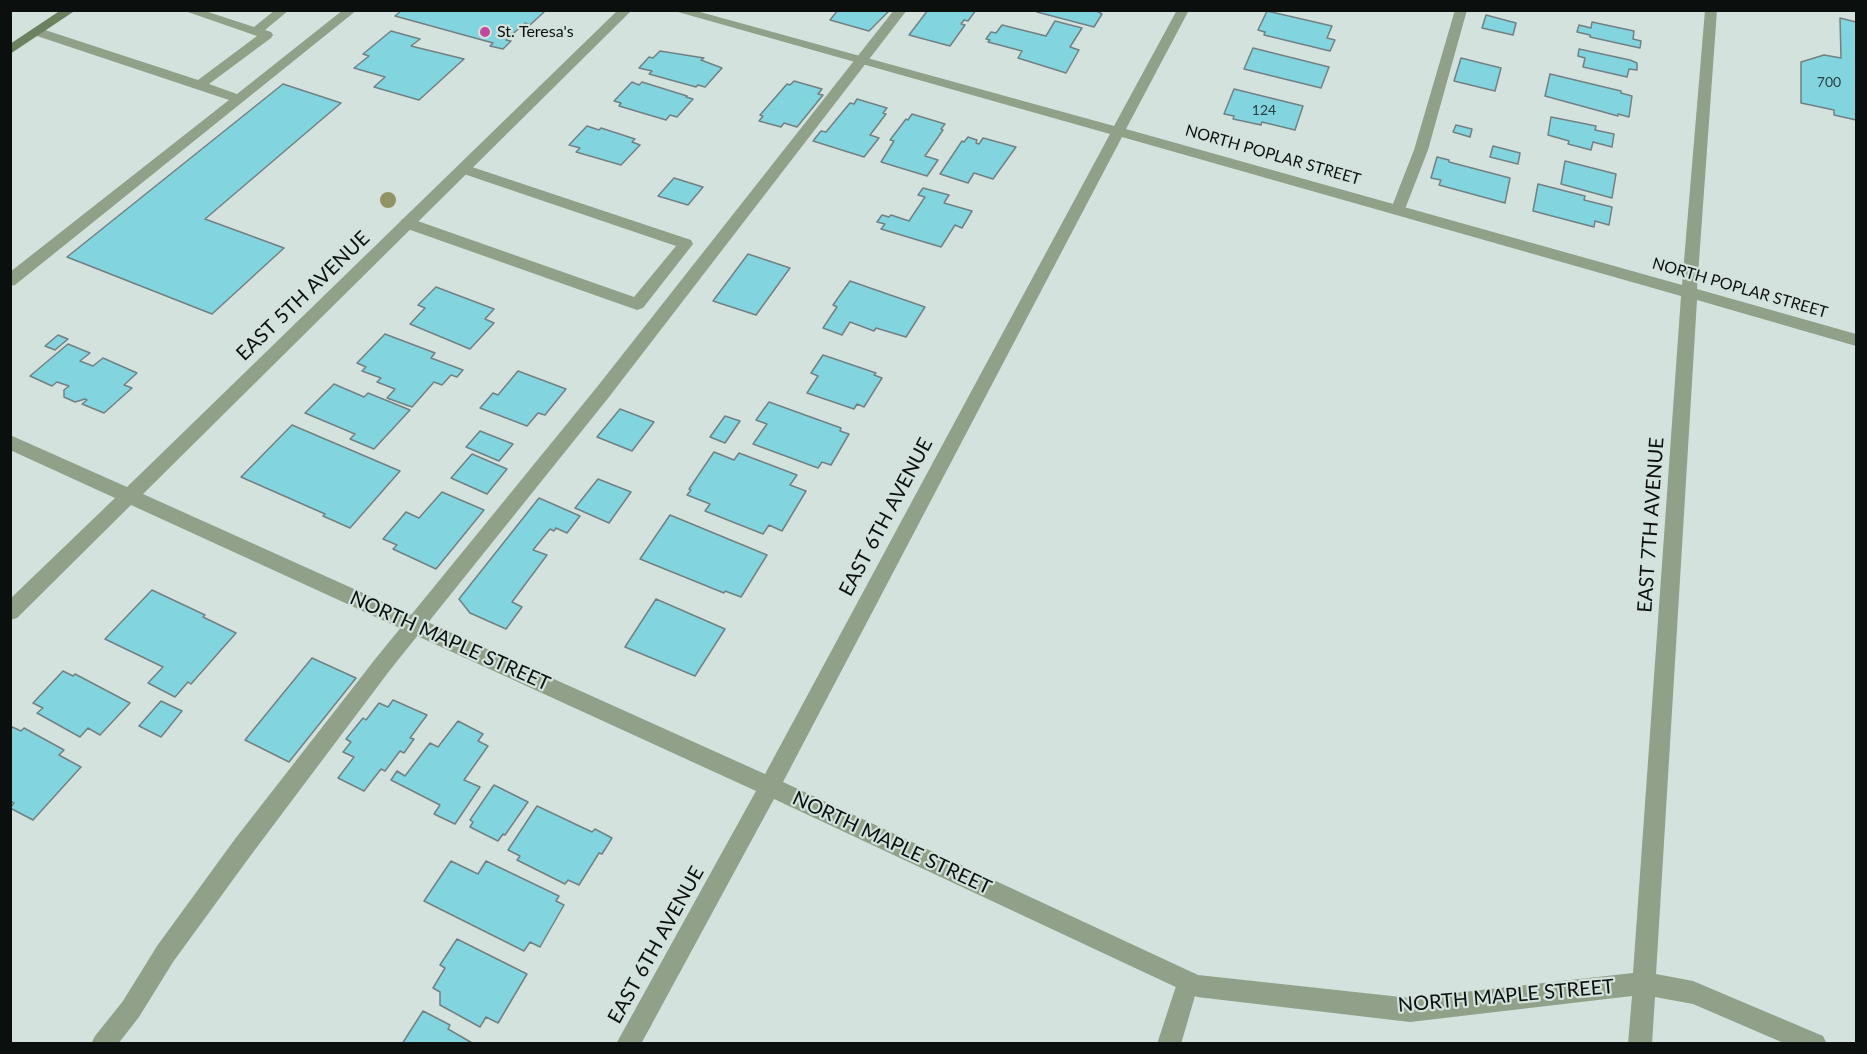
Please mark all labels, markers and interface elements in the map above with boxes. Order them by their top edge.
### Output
place label: St. Teresa's [497,22,574,42]
marker: St. Teresa's [478,25,492,39]
house number: 700 [1817,74,1841,90]
house number: 124 [1252,102,1276,118]
street label: NORTH POPLAR STREET [1183,121,1363,189]
street label: EAST 5TH AVENUE [231,226,375,366]
street label: NORTH POPLAR STREET [1650,254,1830,322]
street label: EAST 6TH AVENUE [834,434,938,600]
street label: EAST 7TH AVENUE [1633,437,1669,613]
street label: NORTH MAPLE STREET [346,586,554,696]
street label: NORTH MAPLE STREET [789,786,995,900]
street label: EAST 6TH AVENUE [603,862,709,1028]
street label: NORTH MAPLE STREET [1397,975,1615,1017]

